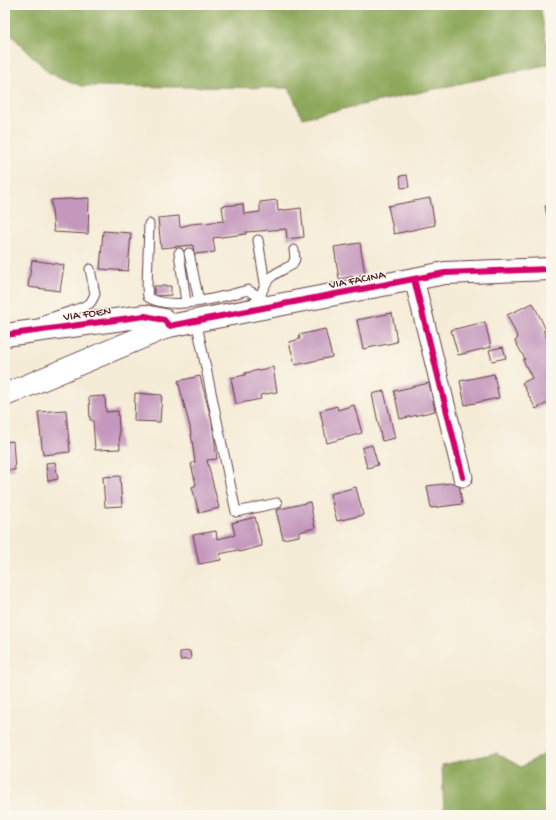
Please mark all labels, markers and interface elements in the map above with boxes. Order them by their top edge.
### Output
street label: VIA FACINA [327,268,388,293]
street label: VIA FOEN [61,305,112,325]

